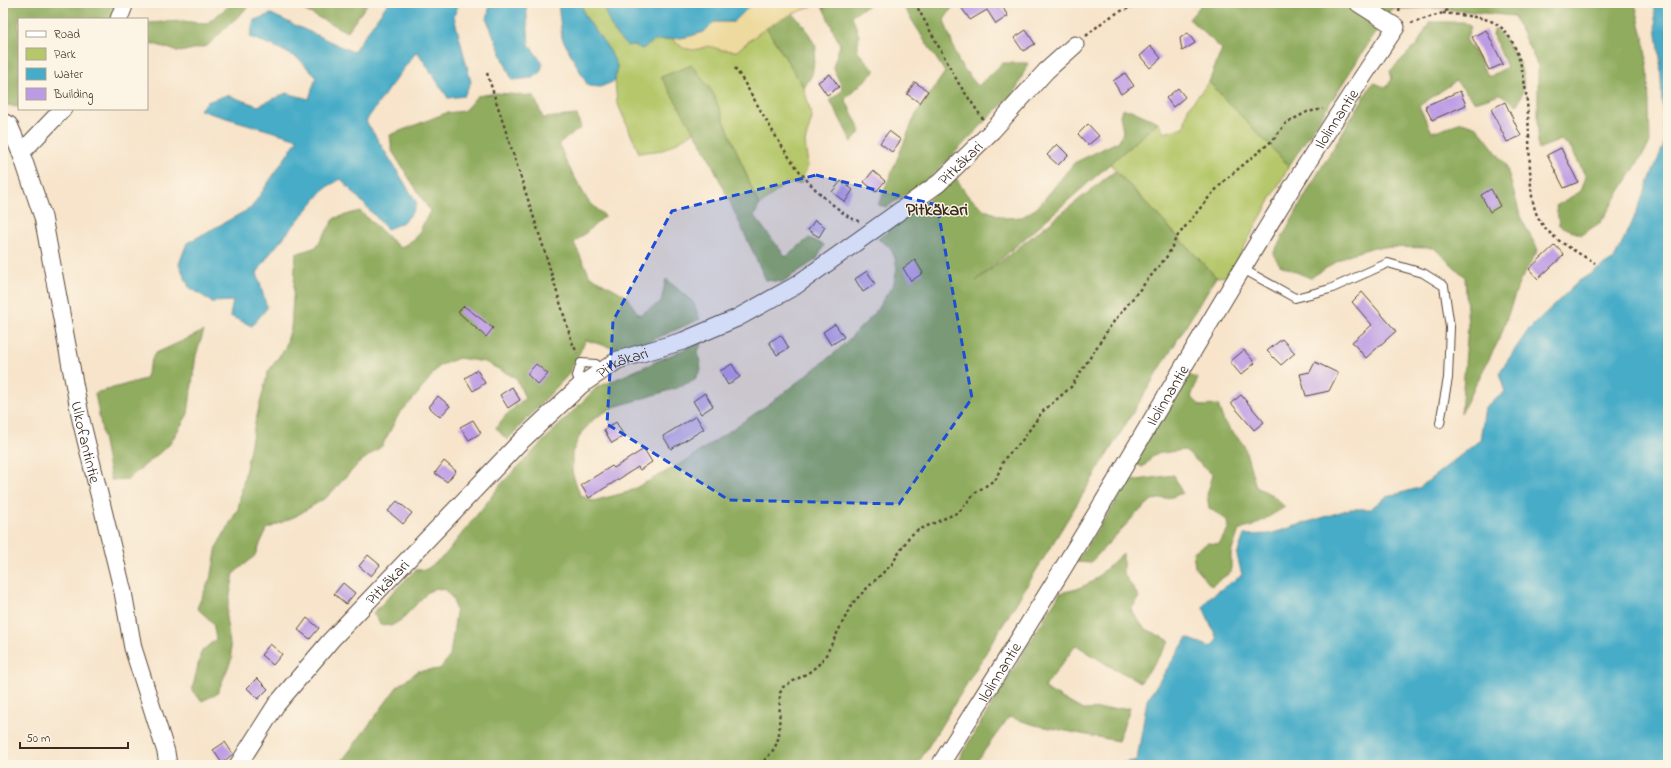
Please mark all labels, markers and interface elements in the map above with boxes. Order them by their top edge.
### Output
legend [18,18,148,110]
text: Road [54,26,80,44]
text: Park [54,46,76,64]
text: Water [54,66,83,84]
street label: Ilolinnantie [1309,84,1366,154]
text: Building [53,86,93,105]
street label: Pitkäkari [933,136,989,192]
district label: Pitkäkari [906,198,968,224]
street label: Pitkäkari [592,342,651,385]
street label: Ilolinnantie [1141,360,1196,431]
street label: Ulkofantintie [64,399,106,487]
street label: Pitkäkari [361,555,416,611]
street label: Ilolinnantie [972,637,1029,708]
scale bar [20,724,128,750]
text: 50 m [26,730,50,748]

